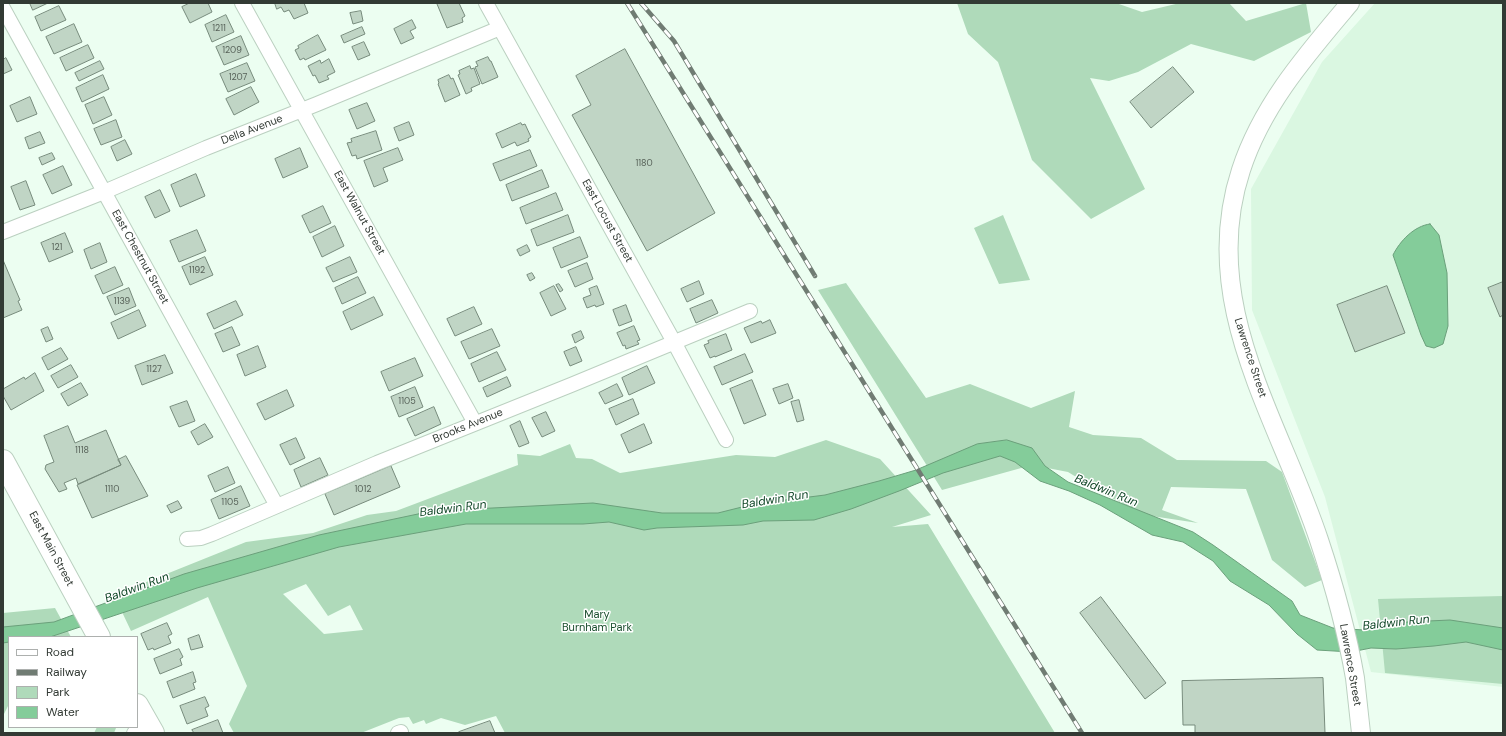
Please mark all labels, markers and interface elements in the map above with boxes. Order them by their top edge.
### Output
house number: 1211 [212,24,226,34]
house number: 1209 [222,46,242,56]
house number: 1207 [229,73,247,83]
street label: Della Avenue [219,112,285,148]
house number: 1180 [635,159,653,169]
street label: East Walnut Street [330,169,388,257]
street label: East Locust Street [579,177,635,265]
street label: East Chestnut Street [109,208,171,306]
house number: 121 [52,243,62,253]
house number: 1192 [189,266,205,276]
house number: 1139 [114,297,130,307]
street label: Lawrence Street [1231,316,1269,400]
house number: 1127 [146,365,162,375]
house number: 1105 [398,397,416,407]
street label: Brooks Avenue [431,406,505,446]
house number: 1118 [75,446,89,456]
water label: Baldwin Run [1072,472,1140,510]
house number: 1110 [105,485,119,495]
house number: 1012 [355,485,371,495]
water label: Baldwin Run [741,488,809,512]
house number: 1105 [221,498,239,508]
water label: Baldwin Run [419,498,487,520]
street label: East Main Street [26,509,76,589]
water label: Baldwin Run [103,570,171,606]
park label: Mary Burnham Park [562,608,632,634]
water label: Baldwin Run [1362,612,1430,634]
street label: Lawrence Street [1336,623,1364,707]
legend [8,636,138,728]
text: Road [46,644,74,660]
text: Railway [46,664,87,680]
text: Park [46,684,70,700]
text: Water [46,704,79,720]

